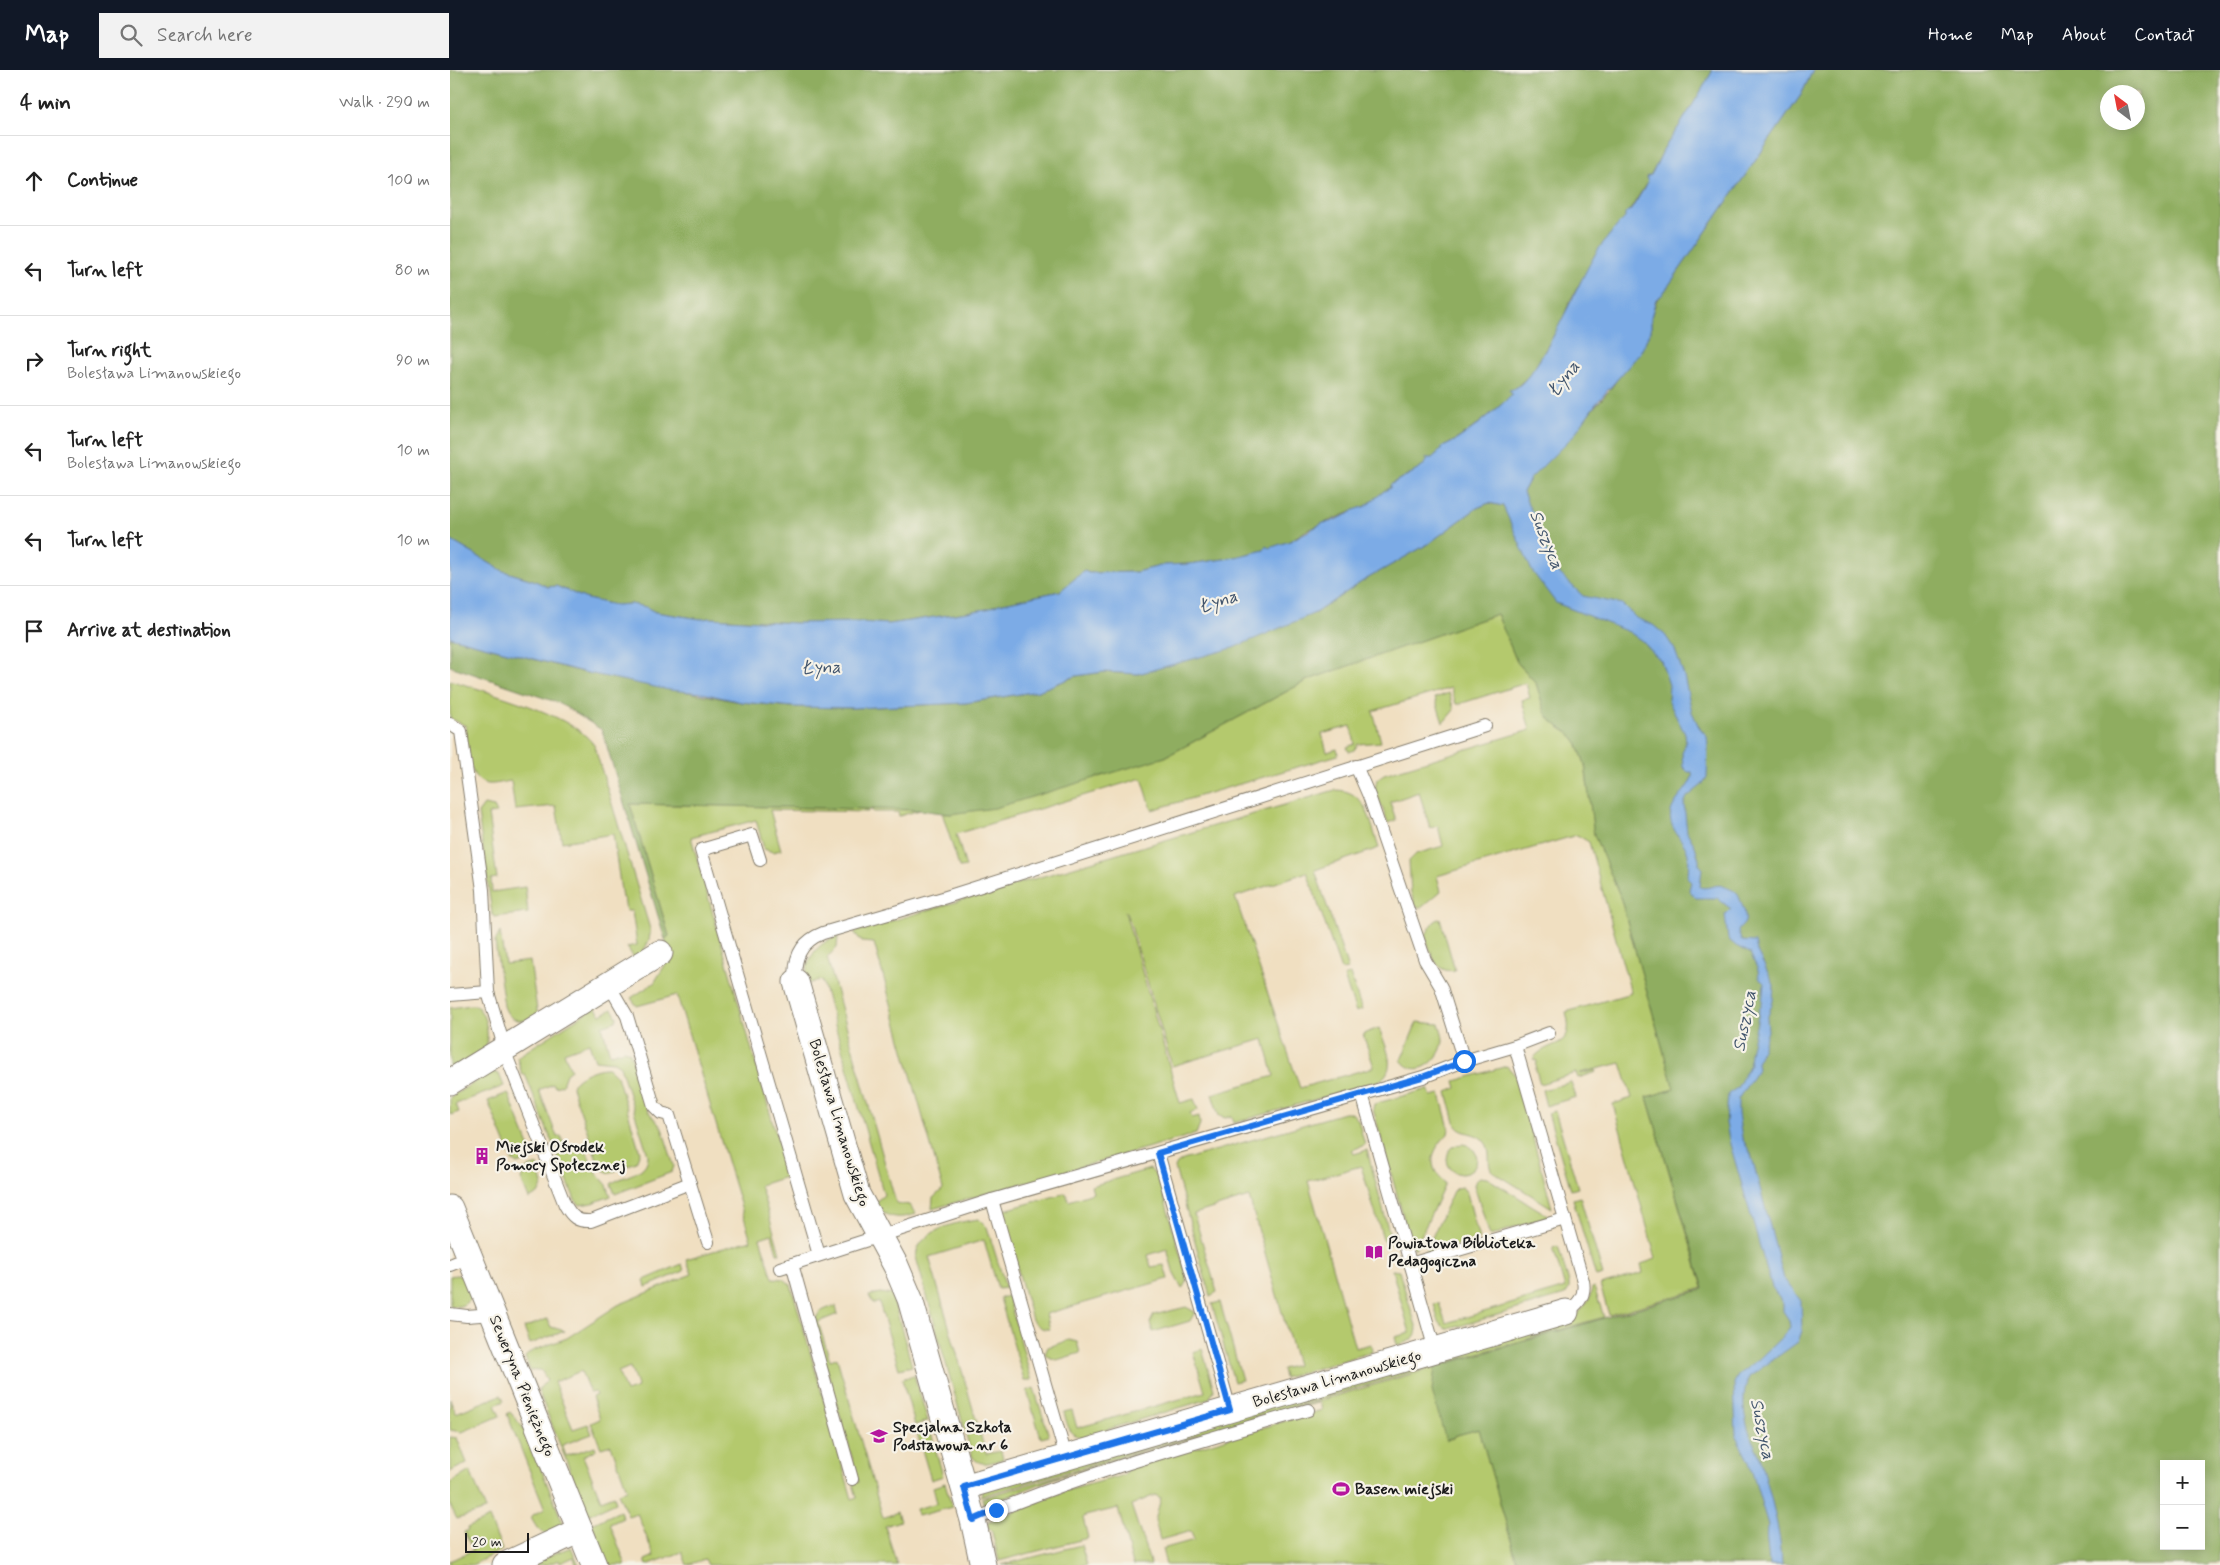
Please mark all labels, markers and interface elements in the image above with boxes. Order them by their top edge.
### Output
search box [99,13,449,58]
text: Map [25,20,69,51]
icon: search [117,21,145,49]
text: Search here [157,23,253,48]
text: Home [1928,23,1973,47]
text: Map [2001,23,2034,47]
text: About [2062,23,2106,47]
text: Contact [2134,23,2195,47]
north arrow [2100,85,2145,130]
text: 4 min [20,89,71,117]
text: Walk · 290 m [339,92,430,113]
icon: ahead [20,167,48,195]
text: Continue [67,168,138,193]
text: 100 m [387,170,430,191]
icon: left [20,257,48,285]
text: Turn left [67,258,143,283]
text: 80 m [395,260,430,281]
text: Turn right [67,338,151,363]
icon: right [20,347,48,375]
text: 90 m [396,350,430,371]
water label: Łyna [1542,356,1586,402]
text: Bolesława Limanowskiego [67,363,241,384]
text: Turn left [67,428,143,453]
icon: left [20,437,48,465]
text: 10 m [397,440,430,461]
text: Bolesława Limanowskiego [67,453,241,474]
water label: Suszyca [1523,507,1569,573]
icon: left [20,527,48,555]
text: Turn left [67,528,143,553]
text: 10 m [397,530,430,551]
water label: Łyna [1195,584,1241,620]
icon: arrive [20,617,48,645]
text: Arrive at destination [67,618,231,643]
water label: Łyna [801,655,841,681]
water label: Suszyca [1727,988,1763,1054]
street label: Bolesława Limanowskiego [803,1037,874,1210]
route start [1453,1050,1476,1073]
place label: Miejski Ośrodek Pomocy Społecznej [496,1137,625,1176]
building icon: Miejski Ośrodek Pomocy Społecznej [472,1146,492,1166]
place label: Powiatowa Biblioteka Pedagogiczna [1388,1233,1535,1274]
library icon: Powiatowa Biblioteka Pedagogiczna [1364,1242,1384,1262]
street label: Seweryna Pieniężnego [483,1312,560,1460]
street label: Bolesława Limanowskiego [1250,1345,1424,1414]
water label: Suszyca [1744,1396,1780,1462]
place label: Specjalna Szkoła Podstawowa nr 6 [893,1417,1012,1456]
school or university icon: Specjalna Szkoła Podstawowa nr 6 [869,1426,889,1446]
map controls [2160,1460,2205,1550]
button: + [2160,1460,2205,1505]
sports icon: Basen miejski [1331,1479,1351,1499]
place label: Basen miejski [1355,1479,1453,1500]
route end [985,1499,1008,1522]
button: − [2160,1505,2205,1550]
scale bar [465,1530,529,1553]
text: 20 m [472,1533,502,1551]

